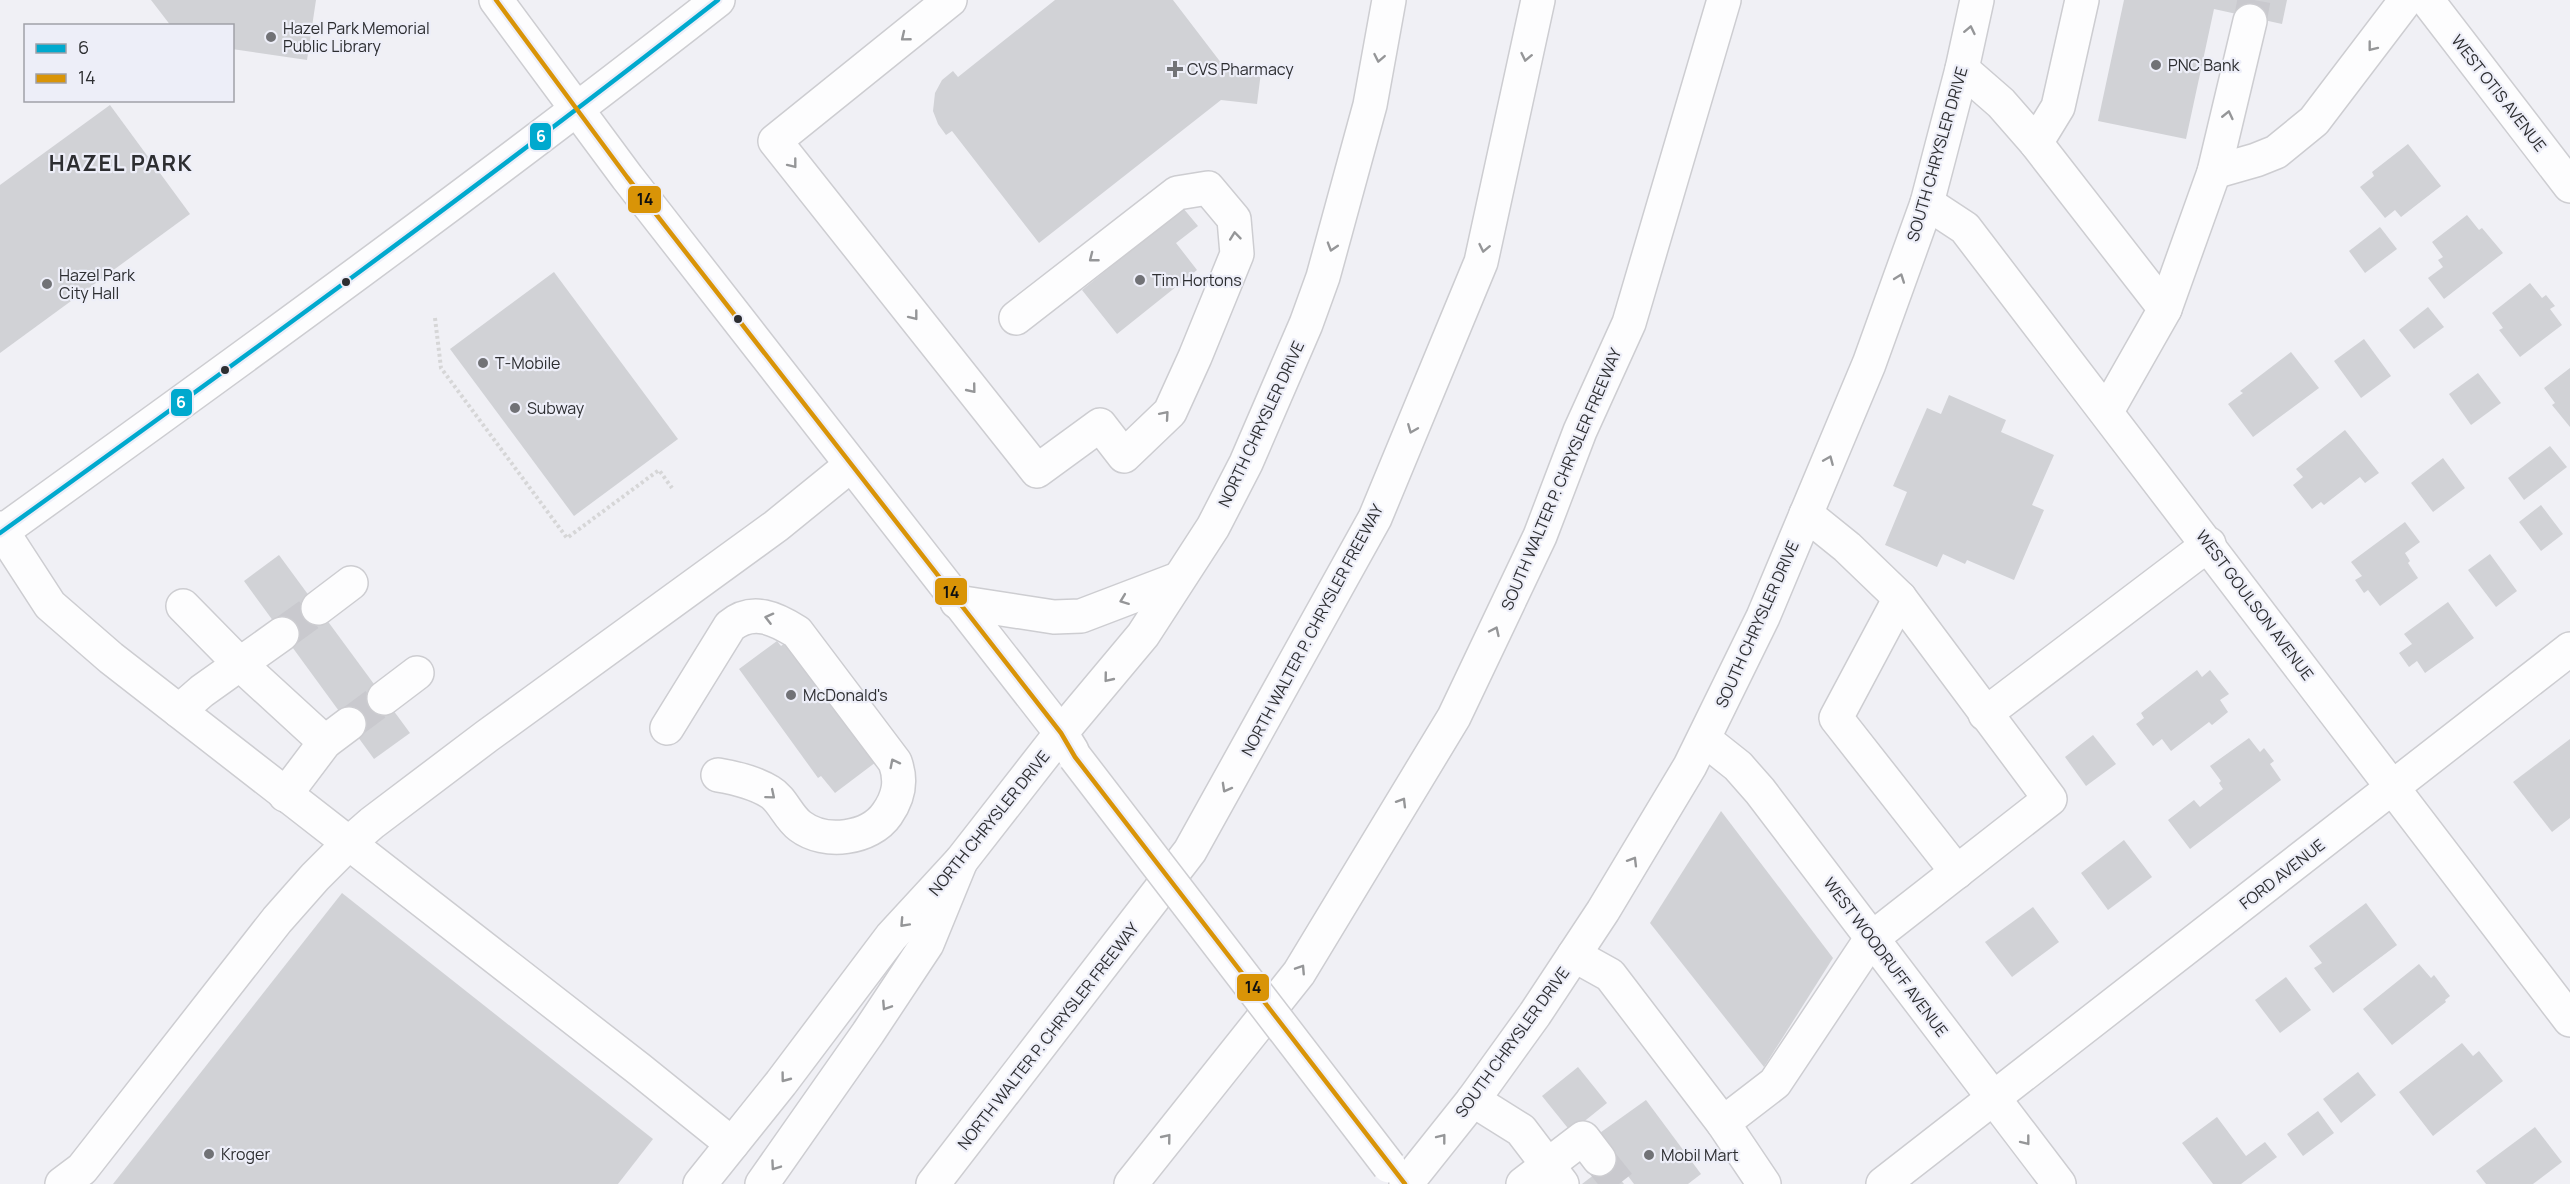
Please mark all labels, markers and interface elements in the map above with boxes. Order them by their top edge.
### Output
place label: Hazel Park Memorial Public Library [283,17,430,57]
legend [24,24,234,102]
one-way arrow [1963,26,1976,36]
one-way arrow [901,29,912,40]
marker: Hazel Park Memorial Public Library [264,30,278,44]
street label: WEST OTIS AVENUE [2446,30,2552,156]
text: 6 [78,35,89,59]
one-way arrow [2368,40,2379,51]
one-way arrow [1373,52,1386,62]
one-way arrow [1520,52,1533,62]
place label: PNC Bank [2168,54,2240,76]
place label: CVS Pharmacy [1187,58,1294,80]
marker: PNC Bank [2149,58,2163,72]
marker: CVS Pharmacy [1168,62,1182,76]
street label: SOUTH CHRYSLER DRIVE [1901,64,1973,244]
text: 14 [78,65,96,89]
one-way arrow [2220,110,2233,120]
line badge: 6 [529,122,552,151]
text: 6 [536,125,546,147]
district label: HAZEL PARK [49,148,193,178]
one-way arrow [785,157,796,168]
line badge: 14 [627,185,662,214]
text: 14 [637,188,653,210]
one-way arrow [1230,232,1242,241]
one-way arrow [1327,241,1339,252]
one-way arrow [1478,242,1491,252]
one-way arrow [1089,251,1100,262]
place label: Hazel Park City Hall [59,264,136,304]
place label: Tim Hortons [1152,269,1242,291]
marker: Tim Hortons [1133,273,1147,287]
one-way arrow [1893,273,1905,284]
unlabelled marker [340,276,352,288]
marker: Hazel Park City Hall [40,277,54,291]
one-way arrow [907,309,918,320]
unlabelled marker [732,313,744,325]
street label: NORTH CHRYSLER DRIVE [1213,337,1309,511]
street label: SOUTH WALTER P. CHRYSLER FREEWAY [1496,345,1626,613]
place label: T-Mobile [495,352,560,374]
marker: T-Mobile [476,356,490,370]
unlabelled marker [219,364,231,376]
one-way arrow [965,382,976,393]
line badge: 6 [170,388,193,417]
text: 6 [176,391,186,413]
place label: Subway [527,397,585,419]
marker: Subway [508,401,522,415]
one-way arrow [1158,411,1169,422]
one-way arrow [1407,422,1419,433]
one-way arrow [1822,455,1834,466]
street label: NORTH WALTER P. CHRYSLER FREEWAY [1236,500,1388,760]
street label: WEST GOULSON AVENUE [2191,525,2319,685]
street label: SOUTH CHRYSLER DRIVE [1710,537,1804,711]
line badge: 14 [934,577,968,606]
text: 14 [943,581,959,603]
one-way arrow [1119,593,1130,605]
one-way arrow [764,613,774,626]
one-way arrow [1487,626,1499,637]
one-way arrow [1105,671,1116,682]
place label: McDonald's [803,684,888,706]
marker: McDonald's [784,688,798,702]
street label: NORTH CHRYSLER DRIVE [924,746,1054,900]
one-way arrow [890,758,902,769]
one-way arrow [1222,782,1233,792]
one-way arrow [764,788,775,799]
one-way arrow [1395,798,1407,808]
street label: FORD AVENUE [2235,834,2329,914]
one-way arrow [1626,857,1637,867]
street label: WEST WOODRUFF AVENUE [1819,873,1953,1041]
one-way arrow [900,917,911,927]
street label: NORTH WALTER P. CHRYSLER FREEWAY [952,918,1144,1154]
street label: SOUTH CHRYSLER DRIVE [1450,962,1574,1122]
one-way arrow [1294,965,1306,975]
line badge: 14 [1236,973,1270,1002]
text: 14 [1245,976,1261,998]
one-way arrow [882,1000,894,1010]
one-way arrow [781,1071,792,1082]
one-way arrow [1160,1134,1171,1145]
one-way arrow [1434,1134,1445,1145]
one-way arrow [2018,1135,2029,1146]
place label: Kroger [221,1143,270,1165]
place label: Mobil Mart [1661,1144,1739,1166]
marker: Kroger [202,1147,216,1161]
marker: Mobil Mart [1642,1148,1656,1162]
one-way arrow [771,1159,782,1170]

